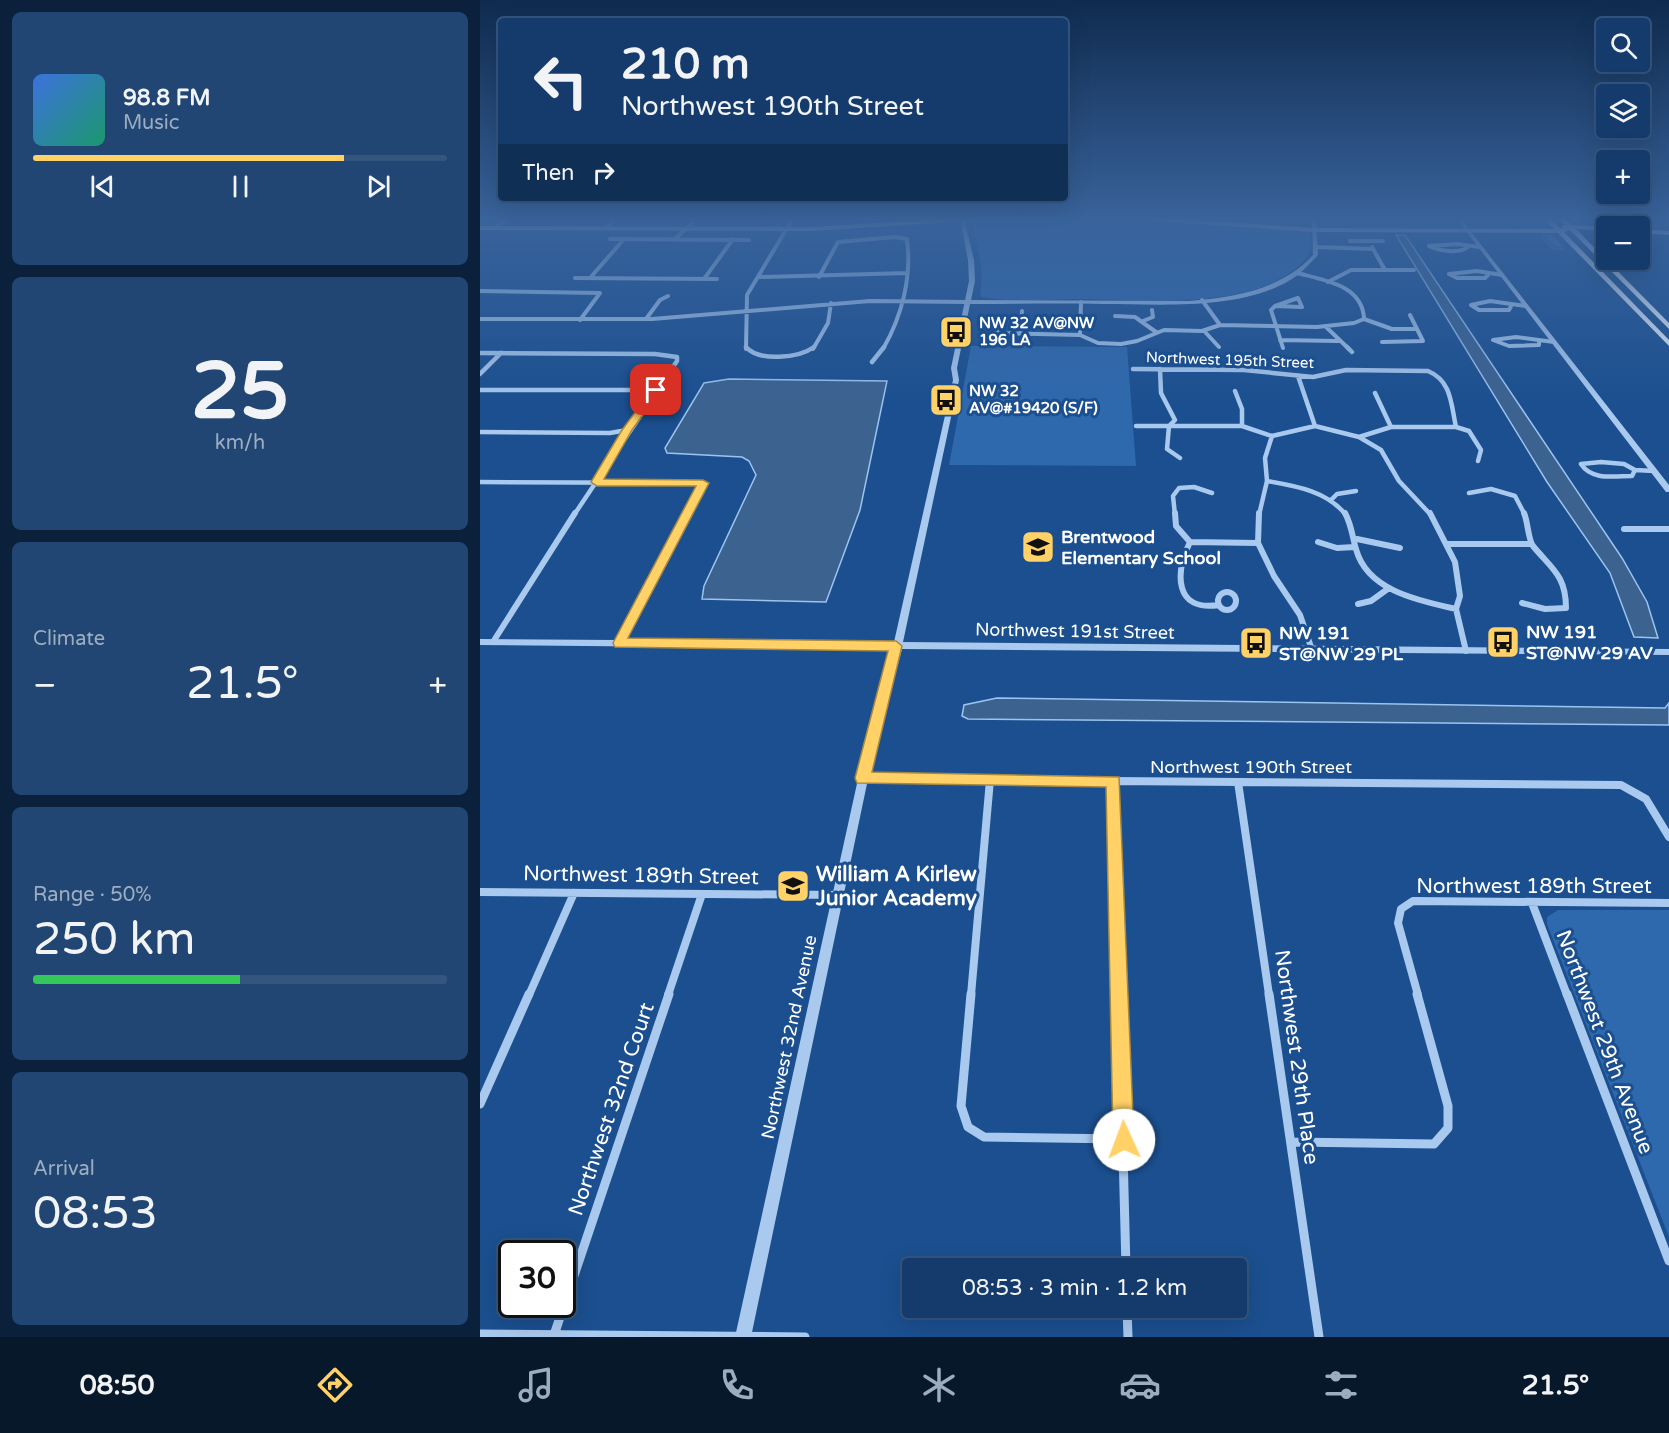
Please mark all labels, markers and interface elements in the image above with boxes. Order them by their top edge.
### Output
map controls [1596,18,1650,270]
button: search [1596,18,1650,72]
text: 210 m [621,39,750,90]
icon: left [522,42,600,120]
button: layers [1596,84,1650,138]
text: 98.8 FM [123,85,210,111]
text: Northwest 190th Street [621,90,924,123]
text: Music [123,111,179,135]
button: + [1596,150,1650,204]
icon: right [587,156,620,189]
text: Then [522,160,575,186]
icon: previous [86,170,119,203]
icon: pause [224,170,257,203]
icon: next [362,170,395,203]
button: − [1596,216,1650,270]
bus stop icon: NW 32 AV@NW 196 LA [938,314,974,350]
place label: NW 32 AV@NW 196 LA [979,314,1095,349]
text: 25 [191,345,289,439]
street label: Northwest 195th Street [1146,348,1315,372]
pin [630,364,681,415]
icon: arrive [639,373,672,406]
bus stop icon: NW 32 AV@#19420 (S/F) [928,382,964,418]
place label: NW 32 AV@#19420 (S/F) [969,382,1098,417]
text: km/h [215,431,265,455]
place label: Brentwood Elementary School [1061,526,1221,569]
school or university icon: Brentwood Elementary School [1020,529,1056,565]
street label: Northwest 191st Street [975,618,1175,644]
place label: NW 191 ST@NW 29 AV [1526,621,1653,664]
place label: NW 191 ST@NW 29 PL [1279,622,1404,665]
bus stop icon: NW 191 ST@NW 29 AV [1485,624,1521,660]
bus stop icon: NW 191 ST@NW 29 PL [1238,625,1274,661]
text: Climate [33,627,105,651]
text: 21.5° [186,657,299,711]
text: − [33,666,57,705]
text: + [428,666,447,705]
street label: Northwest 190th Street [1150,756,1352,778]
street label: Northwest 189th Street [523,861,759,890]
place label: William A Kirlew Junior Academy [815,862,977,911]
school or university icon: William A Kirlew Junior Academy [775,868,811,904]
street label: Northwest 189th Street [1416,874,1652,899]
text: Range · 50% [33,883,152,907]
text: 250 km [33,913,195,967]
street label: Northwest 29th Avenue [1550,927,1659,1158]
street label: Northwest 32nd Avenue [757,933,821,1141]
street label: Northwest 29th Place [1269,948,1324,1166]
street label: Northwest 32nd Court [563,999,660,1219]
position arrow [1092,1108,1156,1172]
text: Arrival [33,1157,95,1181]
text: 08:53 [33,1187,158,1241]
speed limit sign: 30 [498,1240,576,1318]
text: 08:53 · 3 min · 1.2 km [962,1275,1187,1301]
icon: directions [314,1364,356,1406]
icon: music [515,1364,557,1406]
icon: phone [716,1364,758,1406]
icon: climate [918,1364,960,1406]
icon: car [1119,1364,1161,1406]
icon: filters [1320,1364,1362,1406]
text: 08:50 [80,1369,155,1402]
text: 21.5° [1522,1369,1589,1402]

